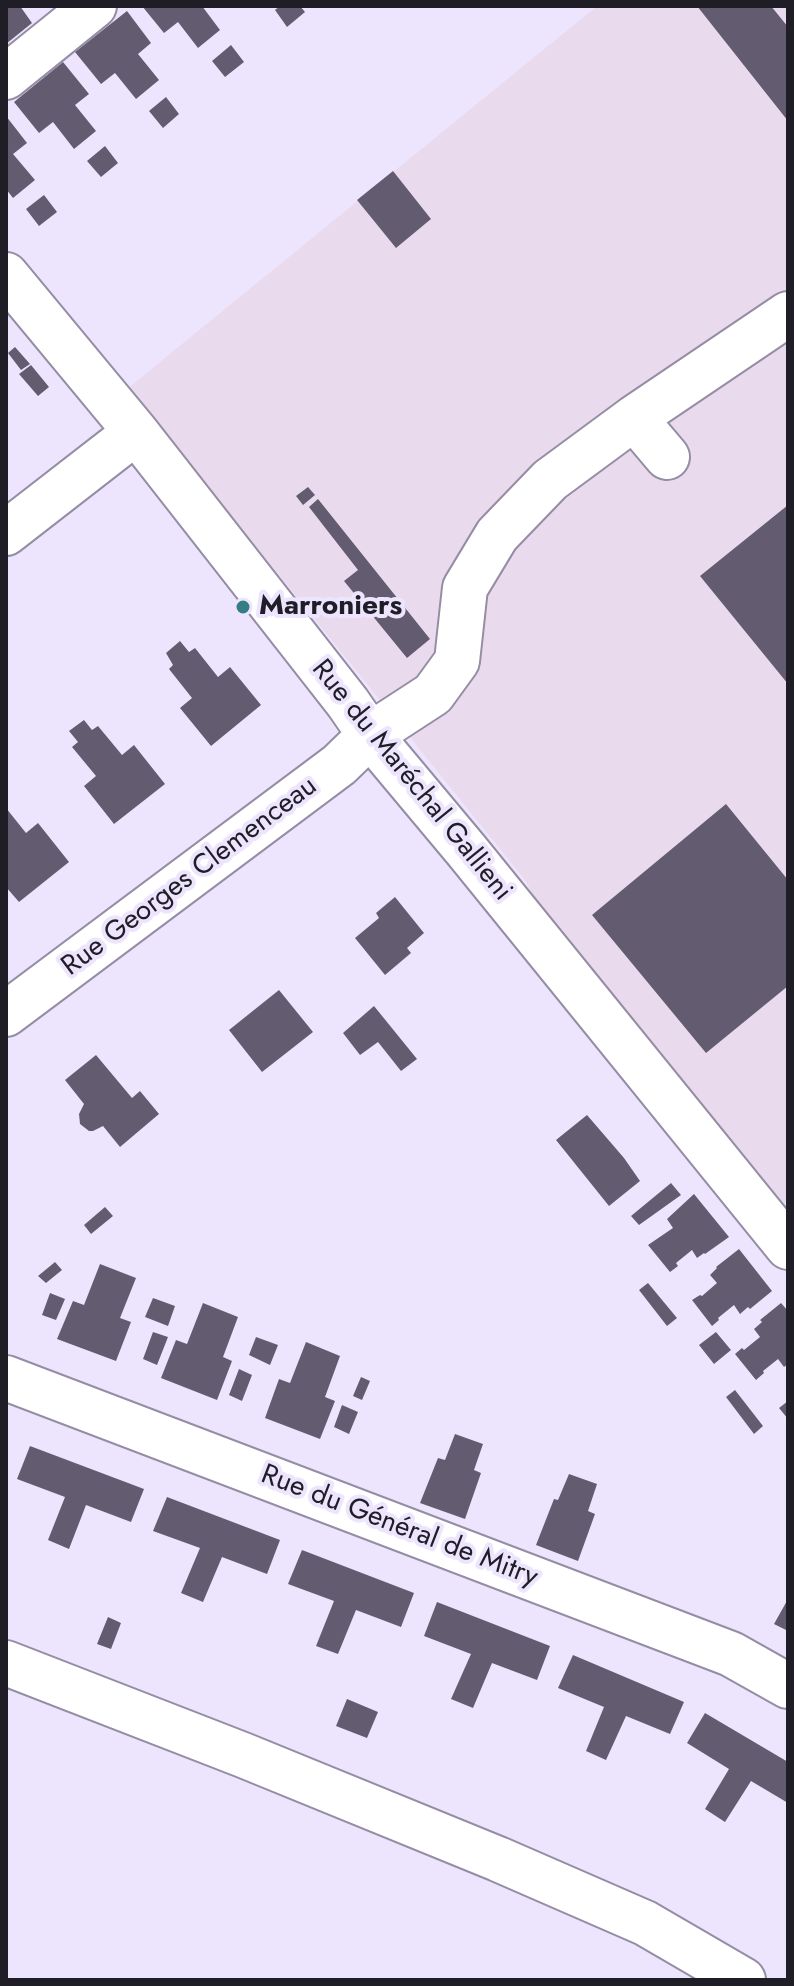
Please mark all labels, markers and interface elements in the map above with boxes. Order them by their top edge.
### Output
place label: Marroniers [259,590,402,624]
marker: Marroniers [234,598,252,616]
street label: Rue du Maréchal Gallieni [304,654,518,908]
street label: Rue Georges Clemenceau [56,770,324,984]
street label: Rue du Général de Mitry [256,1459,542,1595]

